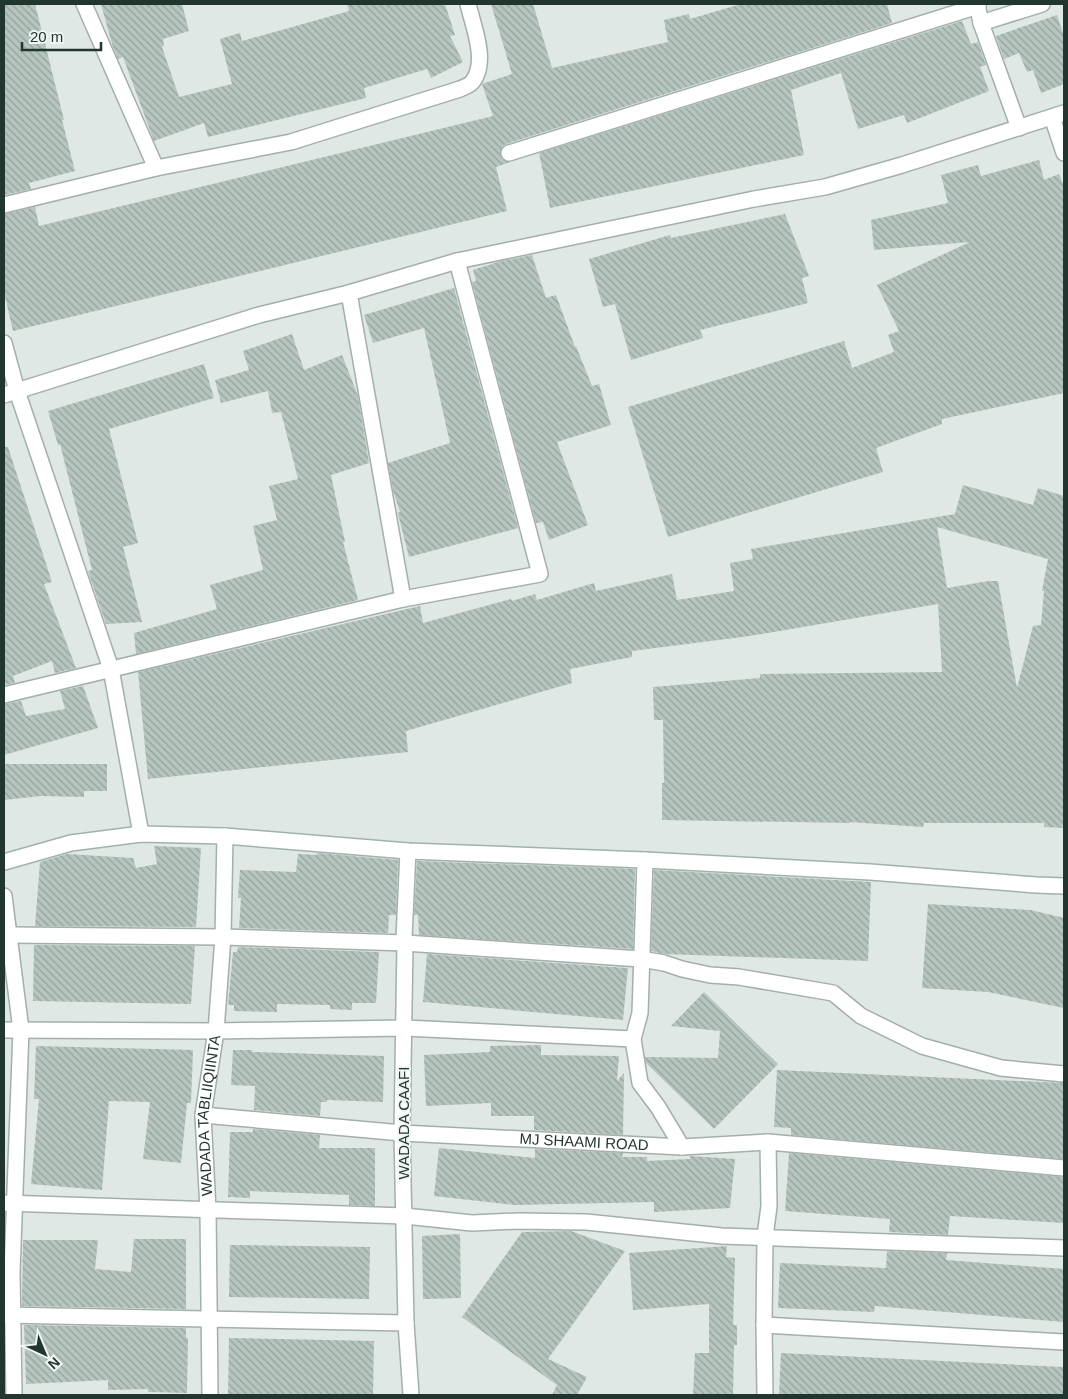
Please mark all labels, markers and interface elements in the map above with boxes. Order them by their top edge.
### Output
scale bar [22,20,101,52]
text: 20 m [30,28,63,45]
street label: WADADA TABLIIQIINTA [193,1034,223,1197]
street label: WADADA CAAFI [395,1067,412,1179]
street label: MJ SHAAMI ROAD [519,1130,649,1153]
north arrow [20,1329,70,1379]
text: N [45,1354,63,1373]

